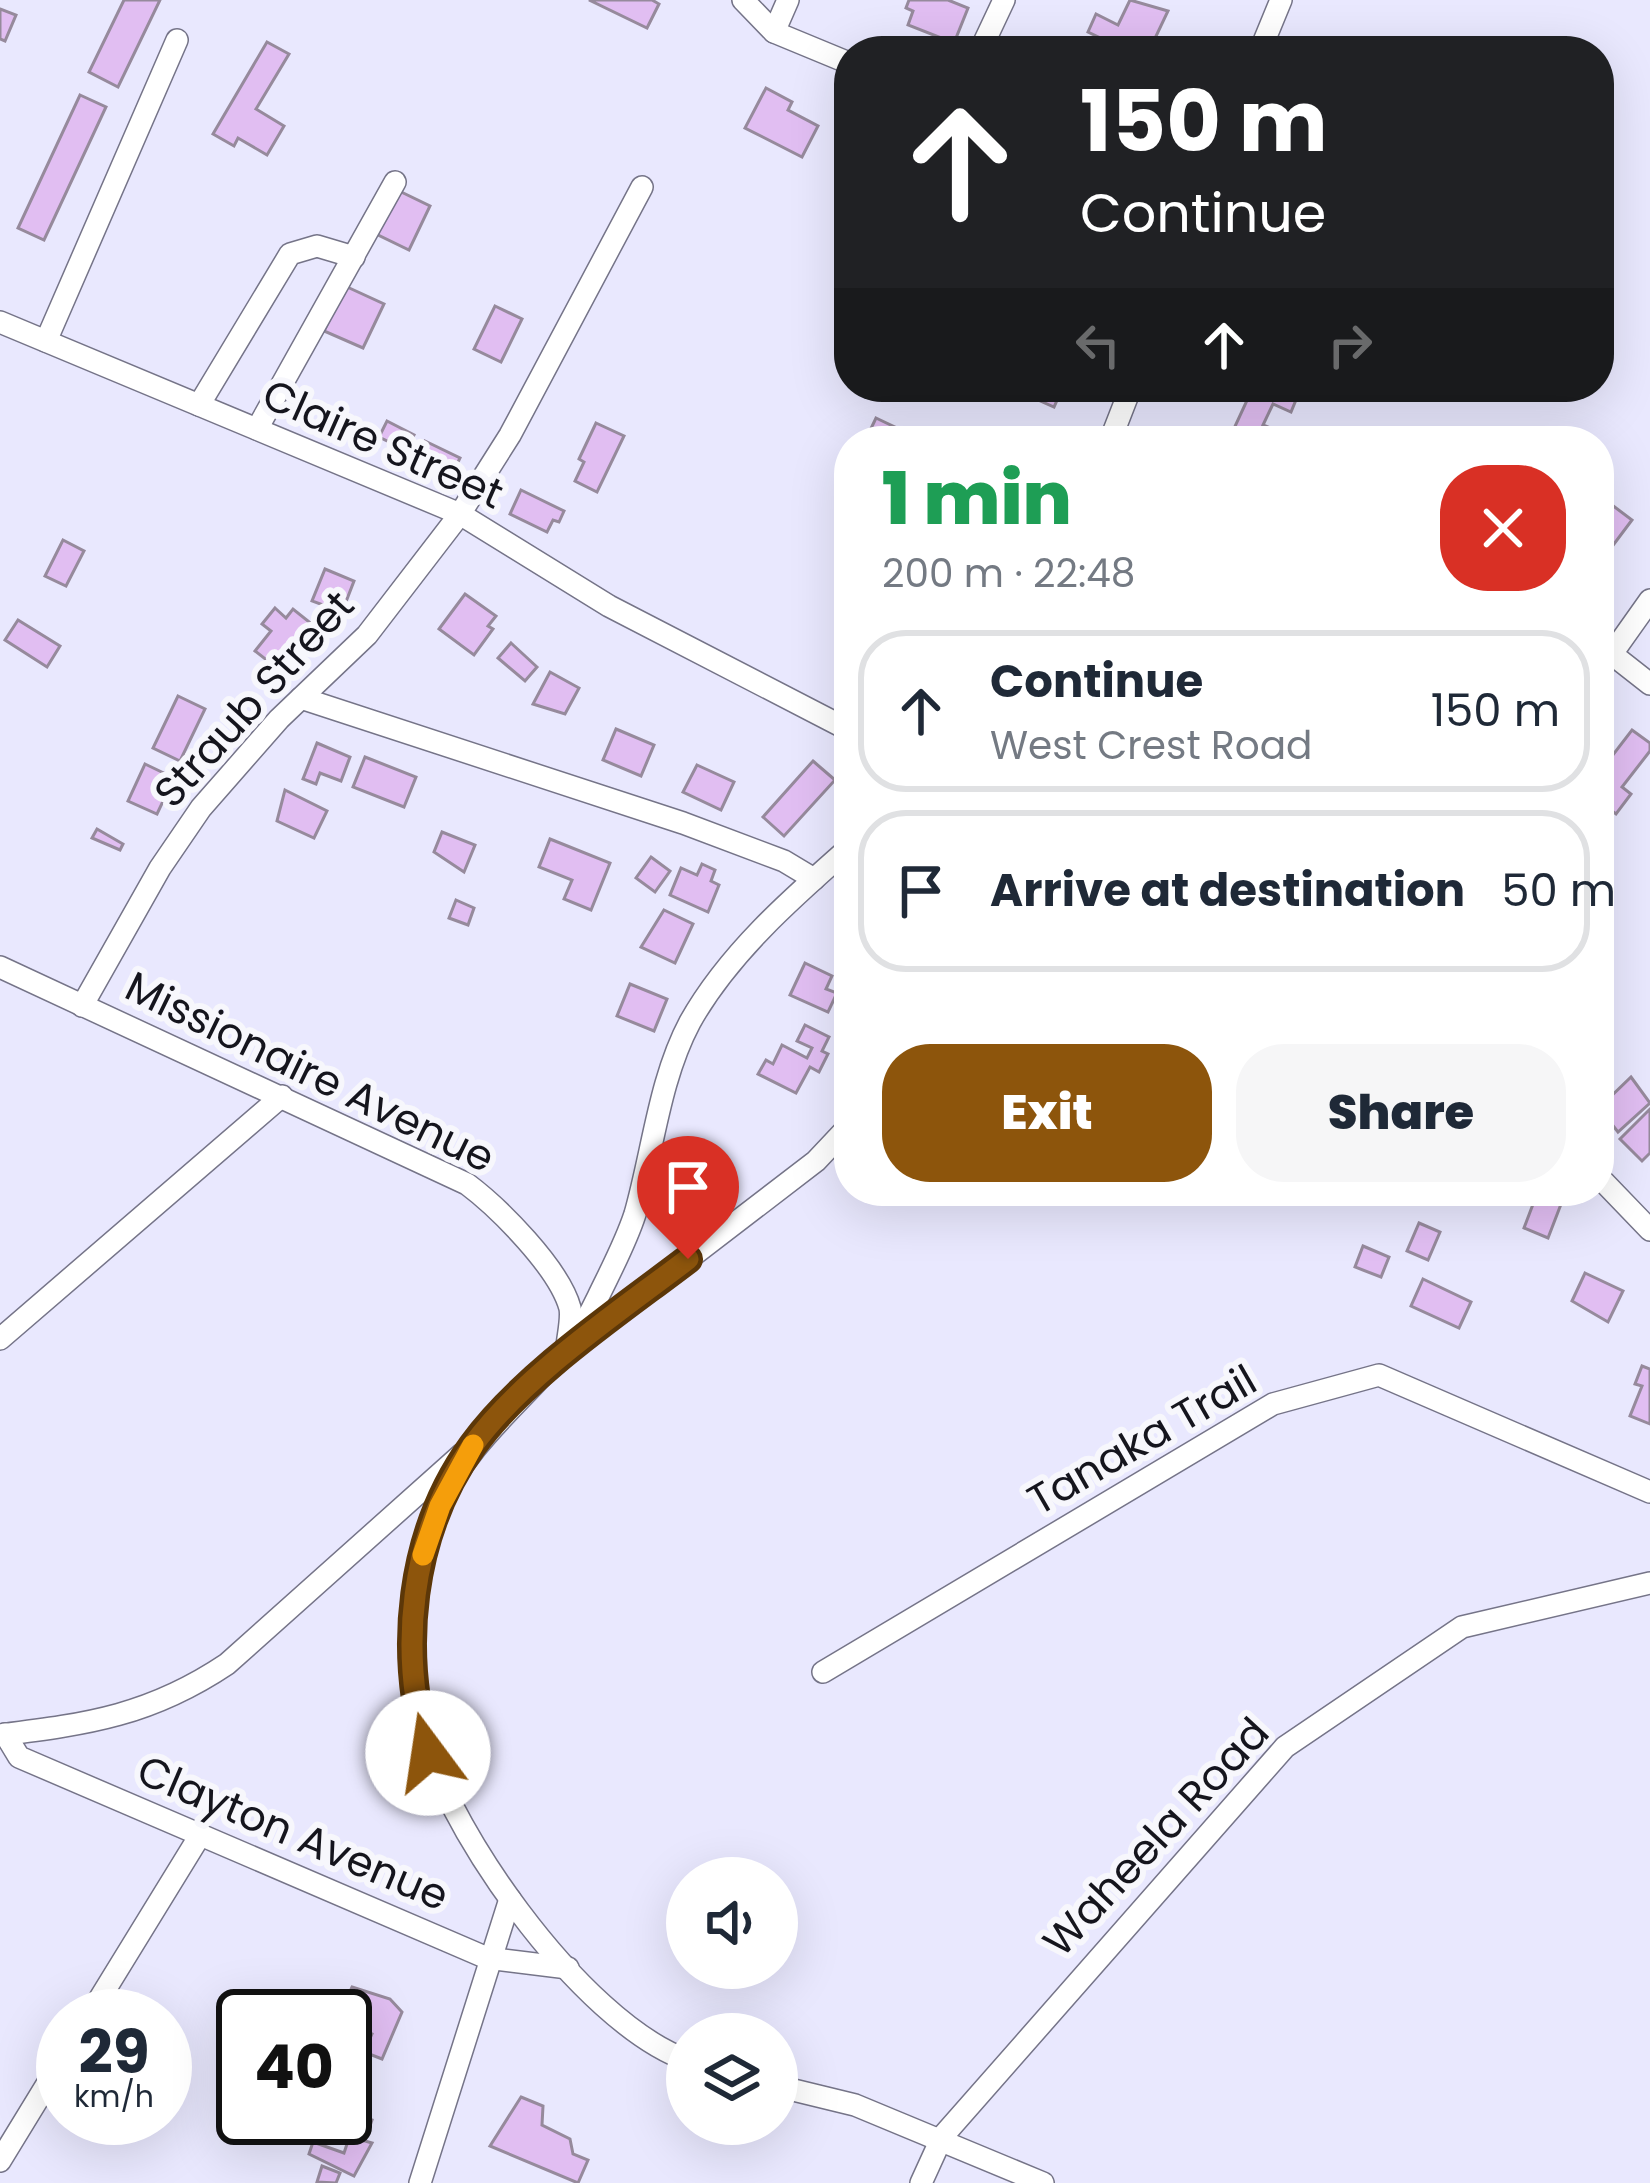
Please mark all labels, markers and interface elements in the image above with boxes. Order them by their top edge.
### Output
text: 150 m [1080,63,1328,180]
icon: ahead [882,84,1038,240]
text: Continue [1080,175,1326,251]
icon: left [1065,312,1131,378]
icon: ahead [1191,312,1257,378]
icon: right [1317,312,1383,378]
street label: Claire Street [253,365,513,523]
text: 1 min [882,448,1072,549]
button: close [1440,465,1566,591]
text: 200 m · 22:48 [882,546,1135,601]
street label: Straub Street [141,578,367,820]
text: Continue [990,650,1203,713]
icon: ahead [888,678,954,744]
text: 150 m [1431,679,1560,742]
text: West Crest Road [990,718,1312,773]
icon: arrive [888,858,954,924]
text: Arrive at destination [990,859,1465,922]
text: 50 m [1501,859,1616,922]
street label: Missionaire Avenue [116,957,504,1187]
button: Exit [882,1044,1212,1182]
button: Share [1236,1044,1566,1182]
pin [637,1136,739,1259]
icon: arrive [655,1154,721,1220]
street label: Tanaka Trail [1017,1351,1267,1529]
position arrow [365,1690,491,1816]
street label: Waheela Road [1030,1704,1282,1970]
street label: Clayton Avenue [128,1741,458,1925]
map controls [666,1857,798,2145]
button: sound [666,1857,798,1989]
speed limit sign: 40 [216,1989,372,2145]
text: 29 [78,2010,150,2094]
button: layers [666,2013,798,2145]
text: km/h [74,2075,154,2118]

